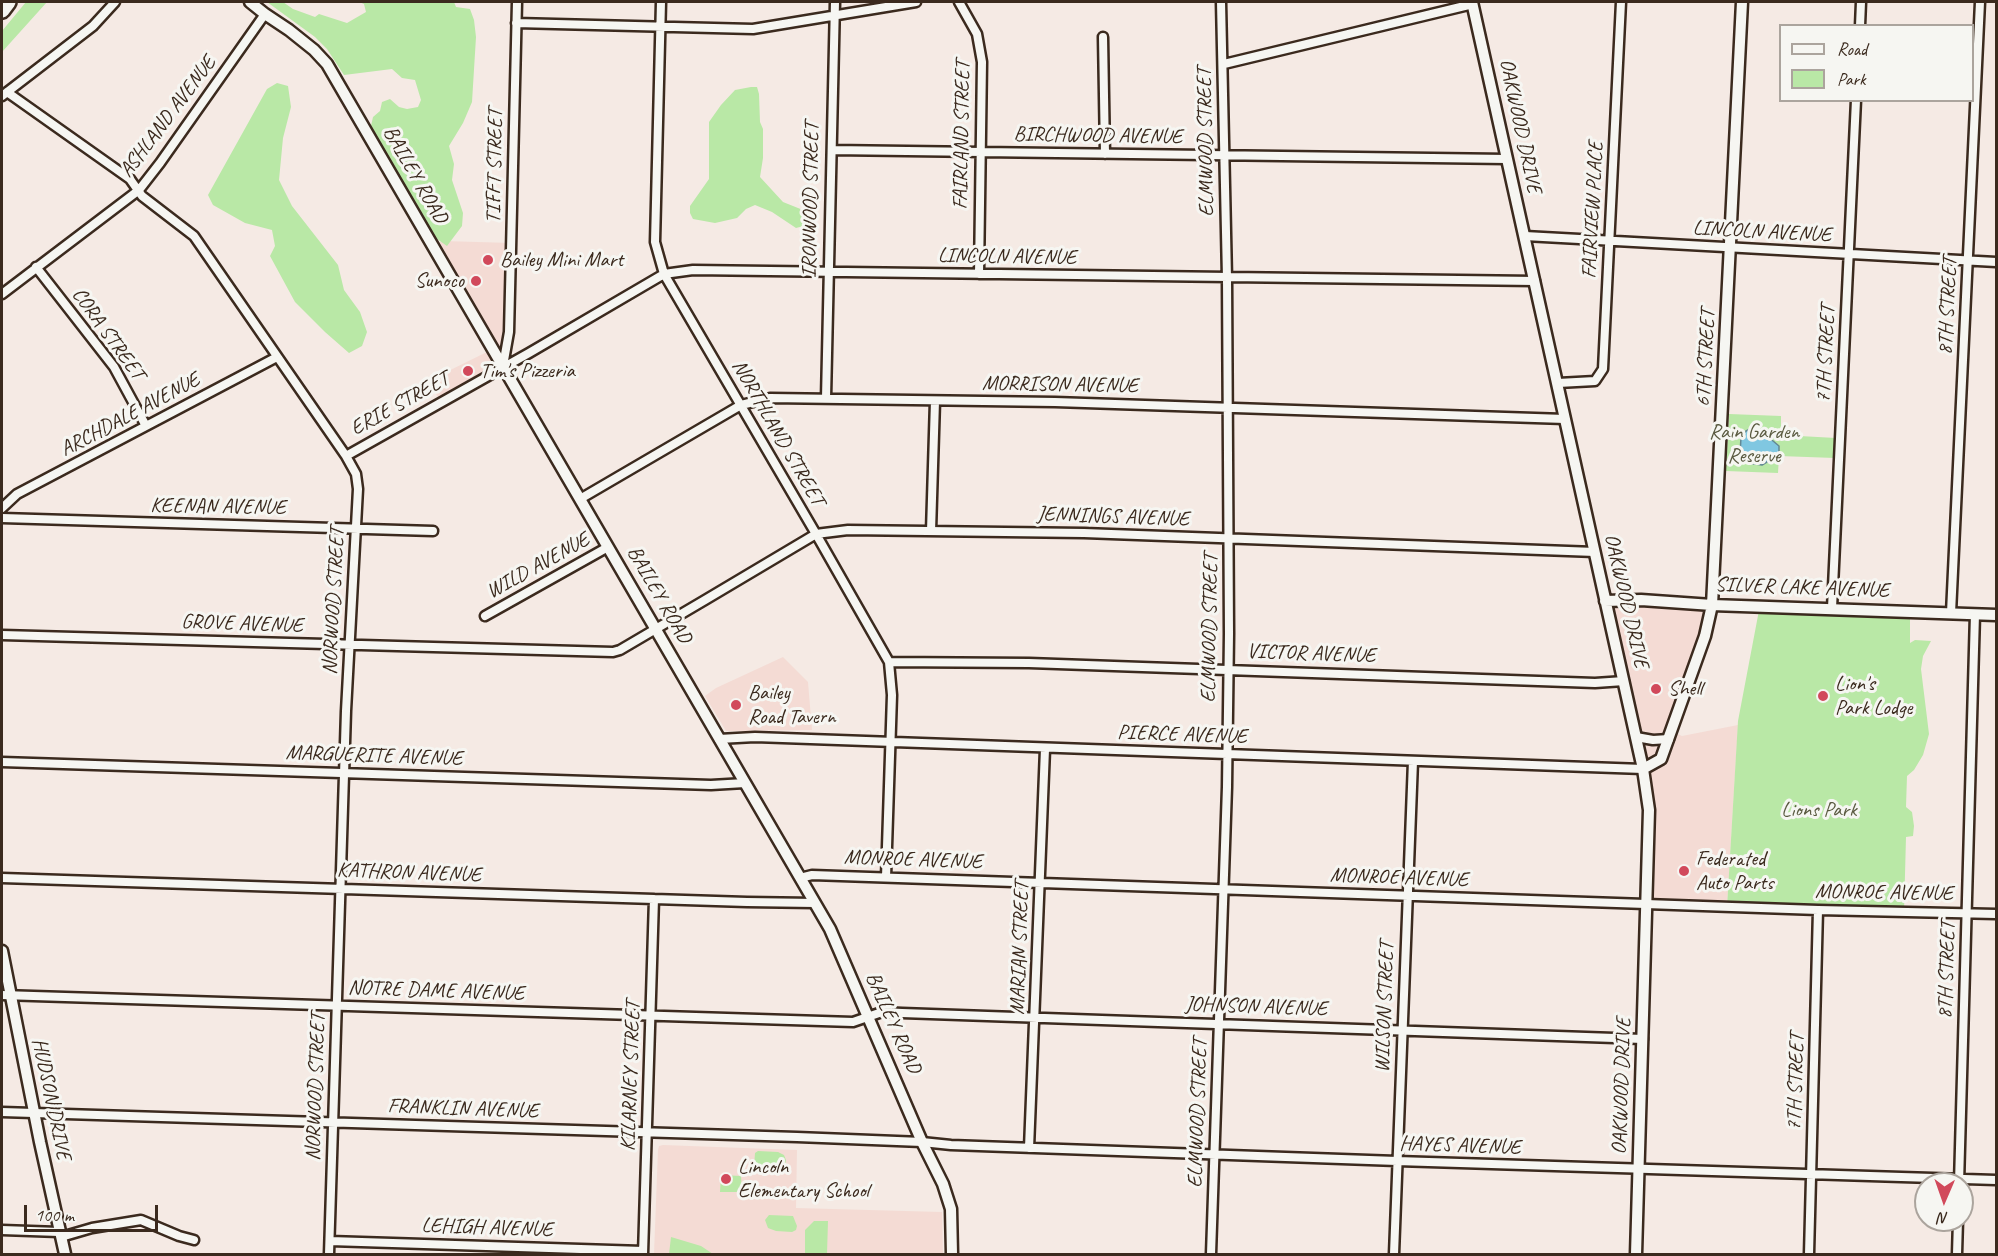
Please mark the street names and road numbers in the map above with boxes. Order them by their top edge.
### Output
street label: ASHLAND AVENUE [114,51,222,183]
street label: OAKWOOD DRIVE [1493,56,1547,196]
street label: FAIRLAND STREET [948,60,976,210]
street label: ELMWOOD STREET [1192,67,1220,217]
street label: TIFFT STREET [481,108,509,224]
street label: BAILEY ROAD [377,122,453,228]
street label: IRONWOOD STREET [797,122,825,278]
street label: BIRCHWOOD AVENUE [1013,122,1183,150]
street label: FAIRVIEW PLACE [1577,141,1609,279]
street label: LINCOLN AVENUE [1692,216,1832,248]
street label: LINCOLN AVENUE [938,243,1076,271]
street label: 8TH STREET [1933,256,1963,356]
street label: CORA STREET [66,283,150,385]
street label: 7TH STREET [1811,304,1841,404]
street label: 6TH STREET [1691,308,1721,408]
street label: NORTHLAND STREET [726,355,830,511]
street label: ERIE STREET [346,367,454,441]
street label: ARCHDALE AVENUE [56,368,204,462]
street label: MORRISON AVENUE [982,371,1138,399]
street label: KEENAN AVENUE [150,493,286,521]
street label: JENNINGS AVENUE [1037,502,1189,532]
street label: NORWOOD STREET [318,527,350,675]
street label: WILD AVENUE [482,527,594,605]
street label: OAKWOOD DRIVE [1598,531,1654,671]
street label: BAILEY ROAD [621,542,697,648]
street label: ELMWOOD STREET [1196,553,1224,703]
street label: SILVER LAKE AVENUE [1715,572,1889,604]
street label: GROVE AVENUE [181,609,303,639]
street label: VICTOR AVENUE [1246,639,1376,669]
street label: PIERCE AVENUE [1117,720,1247,750]
street label: MARGUERITE AVENUE [285,740,463,772]
street label: MONROE AVENUE [844,845,982,875]
street label: KATHRON AVENUE [336,858,482,888]
street label: MONROE AVENUE [1330,863,1468,893]
street label: MONROE AVENUE [1815,879,1953,907]
street label: MARIAN STREET [1005,881,1035,1015]
street label: 8TH STREET [1933,921,1961,1019]
street label: WILSON STREET [1370,941,1400,1073]
street label: BAILEY ROAD [859,968,927,1078]
street label: NOTRE DAME AVENUE [347,975,525,1007]
street label: JOHNSON AVENUE [1185,992,1327,1022]
street label: KILARNEY STREET [616,1001,646,1151]
street label: NORWOOD STREET [301,1013,331,1161]
street label: OAKWOOD DRIVE [1607,1017,1637,1155]
street label: 7TH STREET [1782,1033,1810,1131]
street label: HUDSON DRIVE [26,1036,76,1162]
street label: ELMWOOD STREET [1183,1038,1213,1188]
street label: FRANKLIN AVENUE [387,1094,539,1124]
street label: HAYES AVENUE [1399,1131,1521,1161]
street label: LEHIGH AVENUE [421,1213,553,1243]

